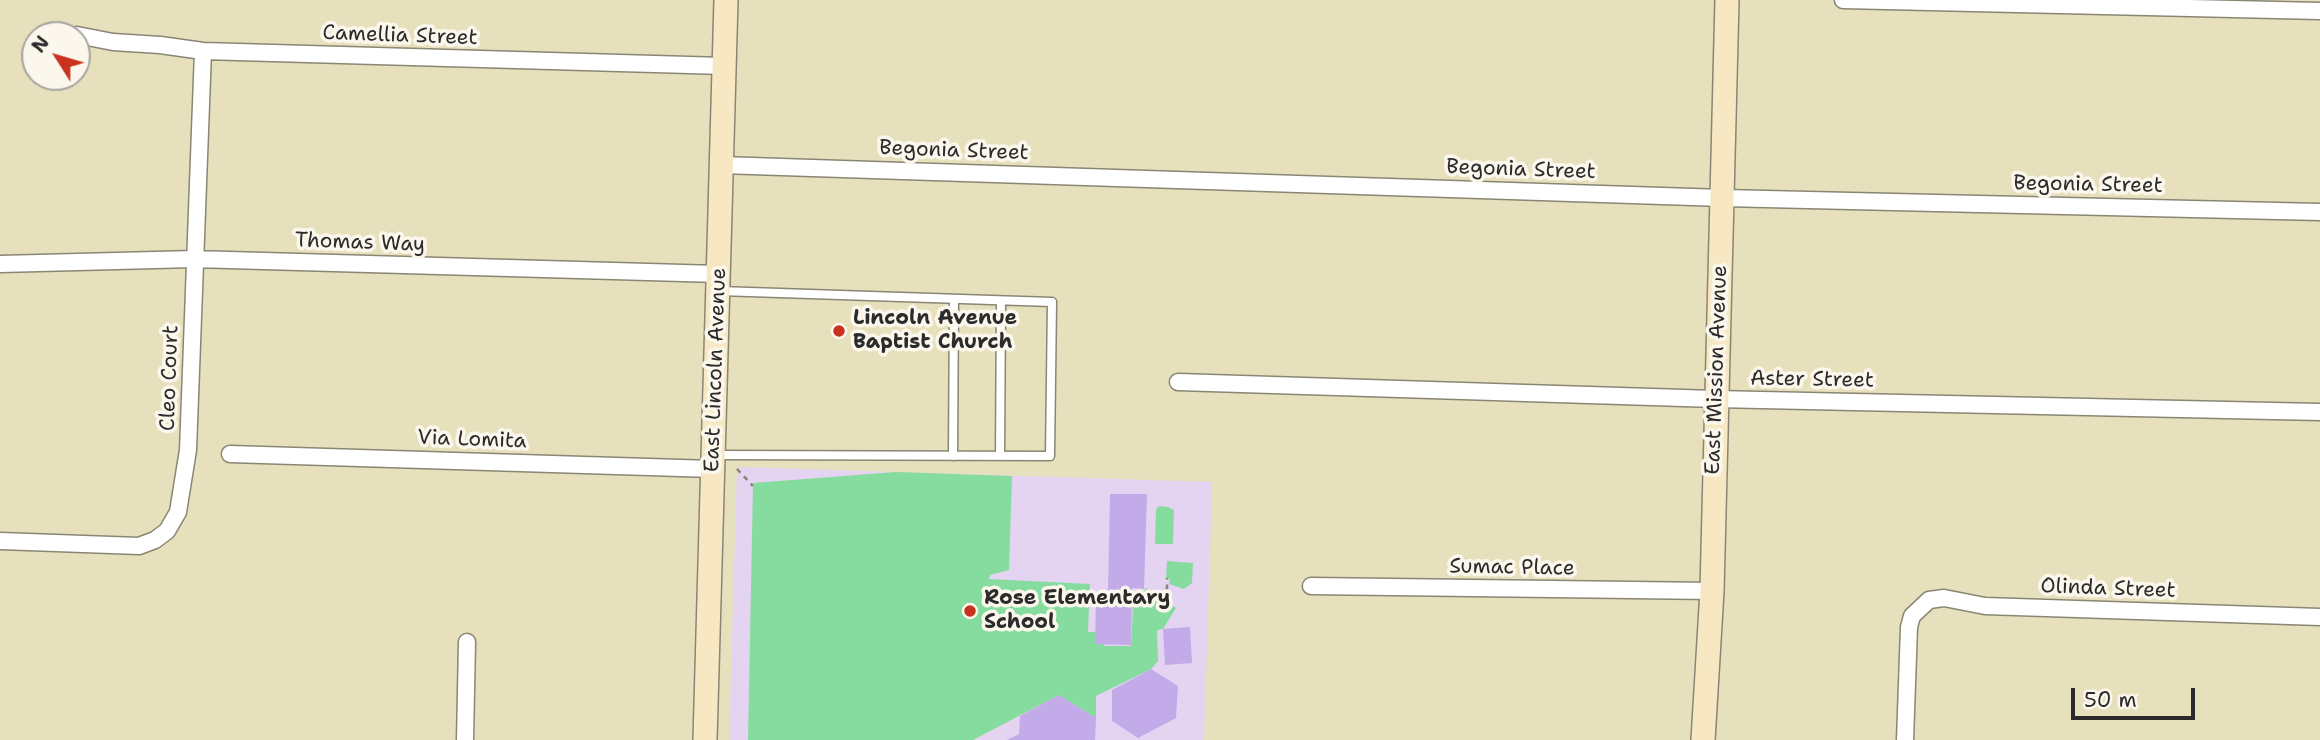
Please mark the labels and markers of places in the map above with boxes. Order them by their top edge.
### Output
place label: Lincoln Avenue Baptist Church [853,306,1017,356]
marker: Lincoln Avenue Baptist Church [831,323,847,339]
place label: Rose Elementary School [984,586,1170,636]
marker: Rose Elementary School [962,603,978,619]

